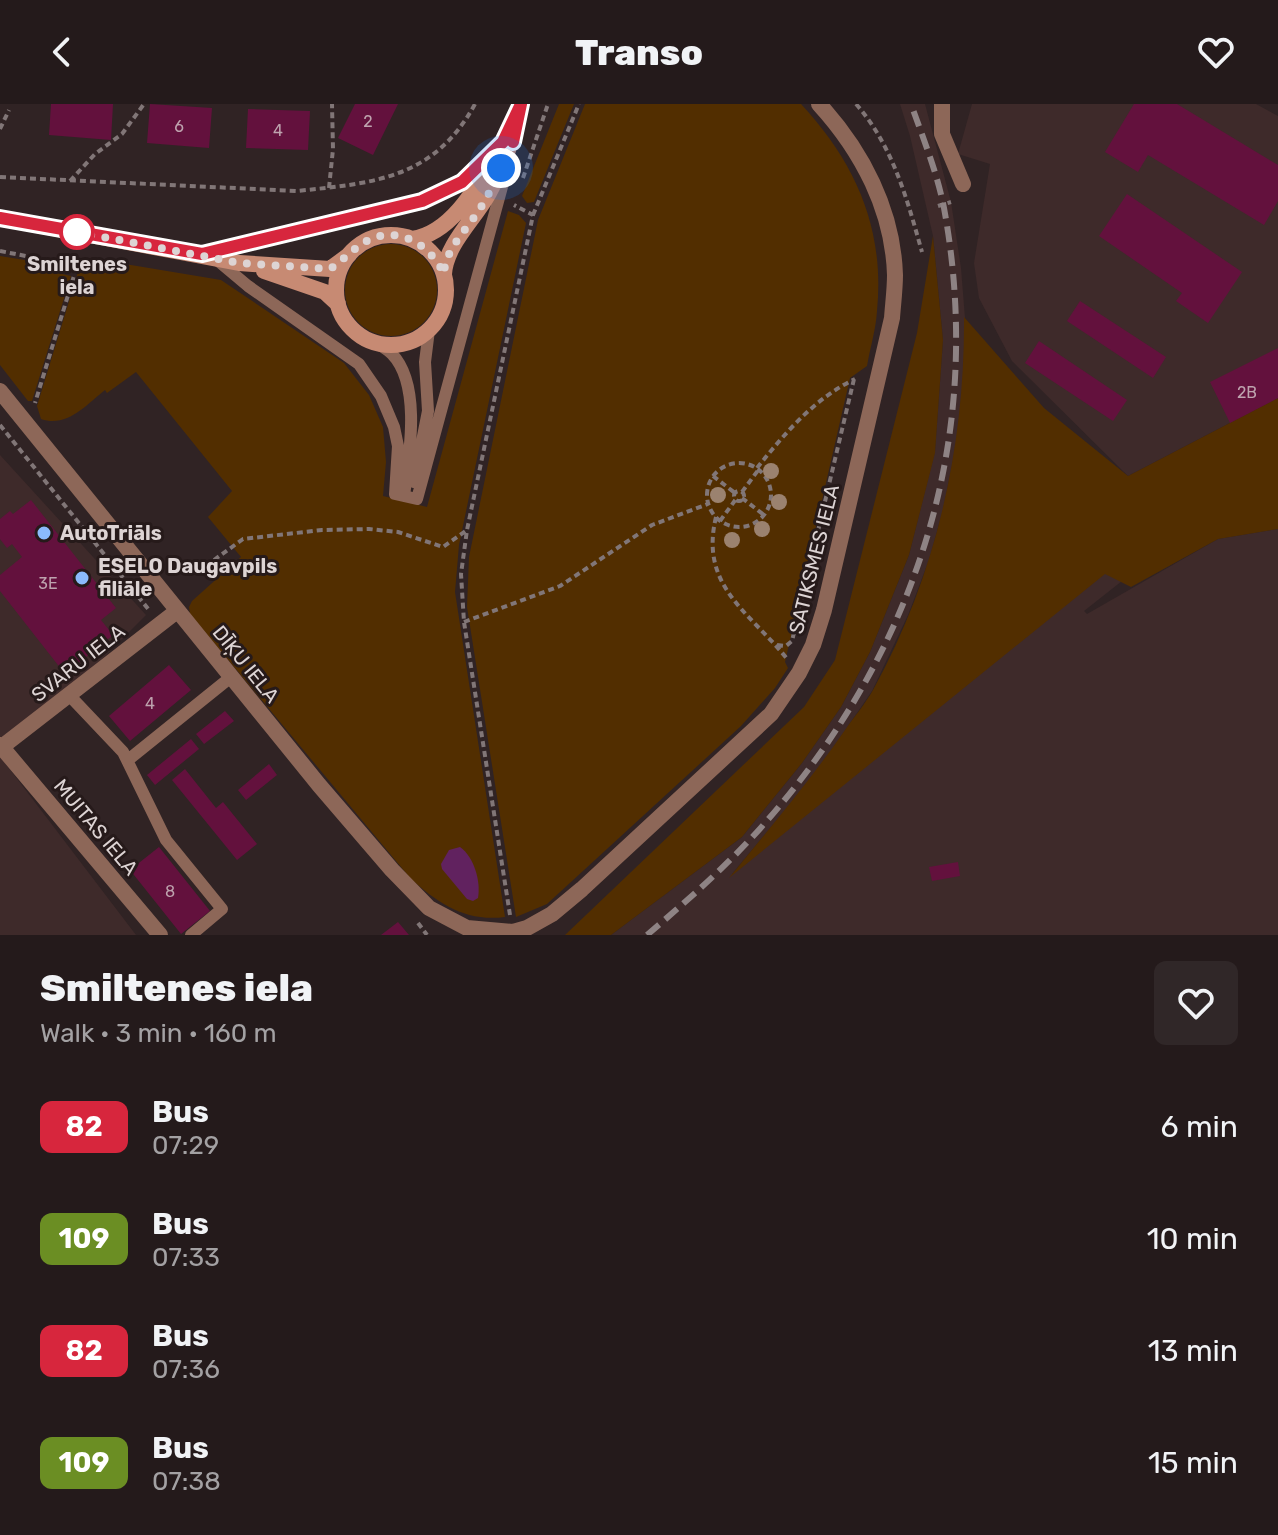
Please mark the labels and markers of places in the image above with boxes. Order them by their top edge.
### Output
marker: Smiltenes iela [60,215,94,249]
place label: Smiltenes iela [27,252,127,299]
place label: AutoTriāls [60,521,162,545]
marker: AutoTriāls [35,524,53,542]
place label: ESELO Daugavpils filiāle [98,554,277,601]
marker: ESELO Daugavpils filiāle [73,569,91,587]

